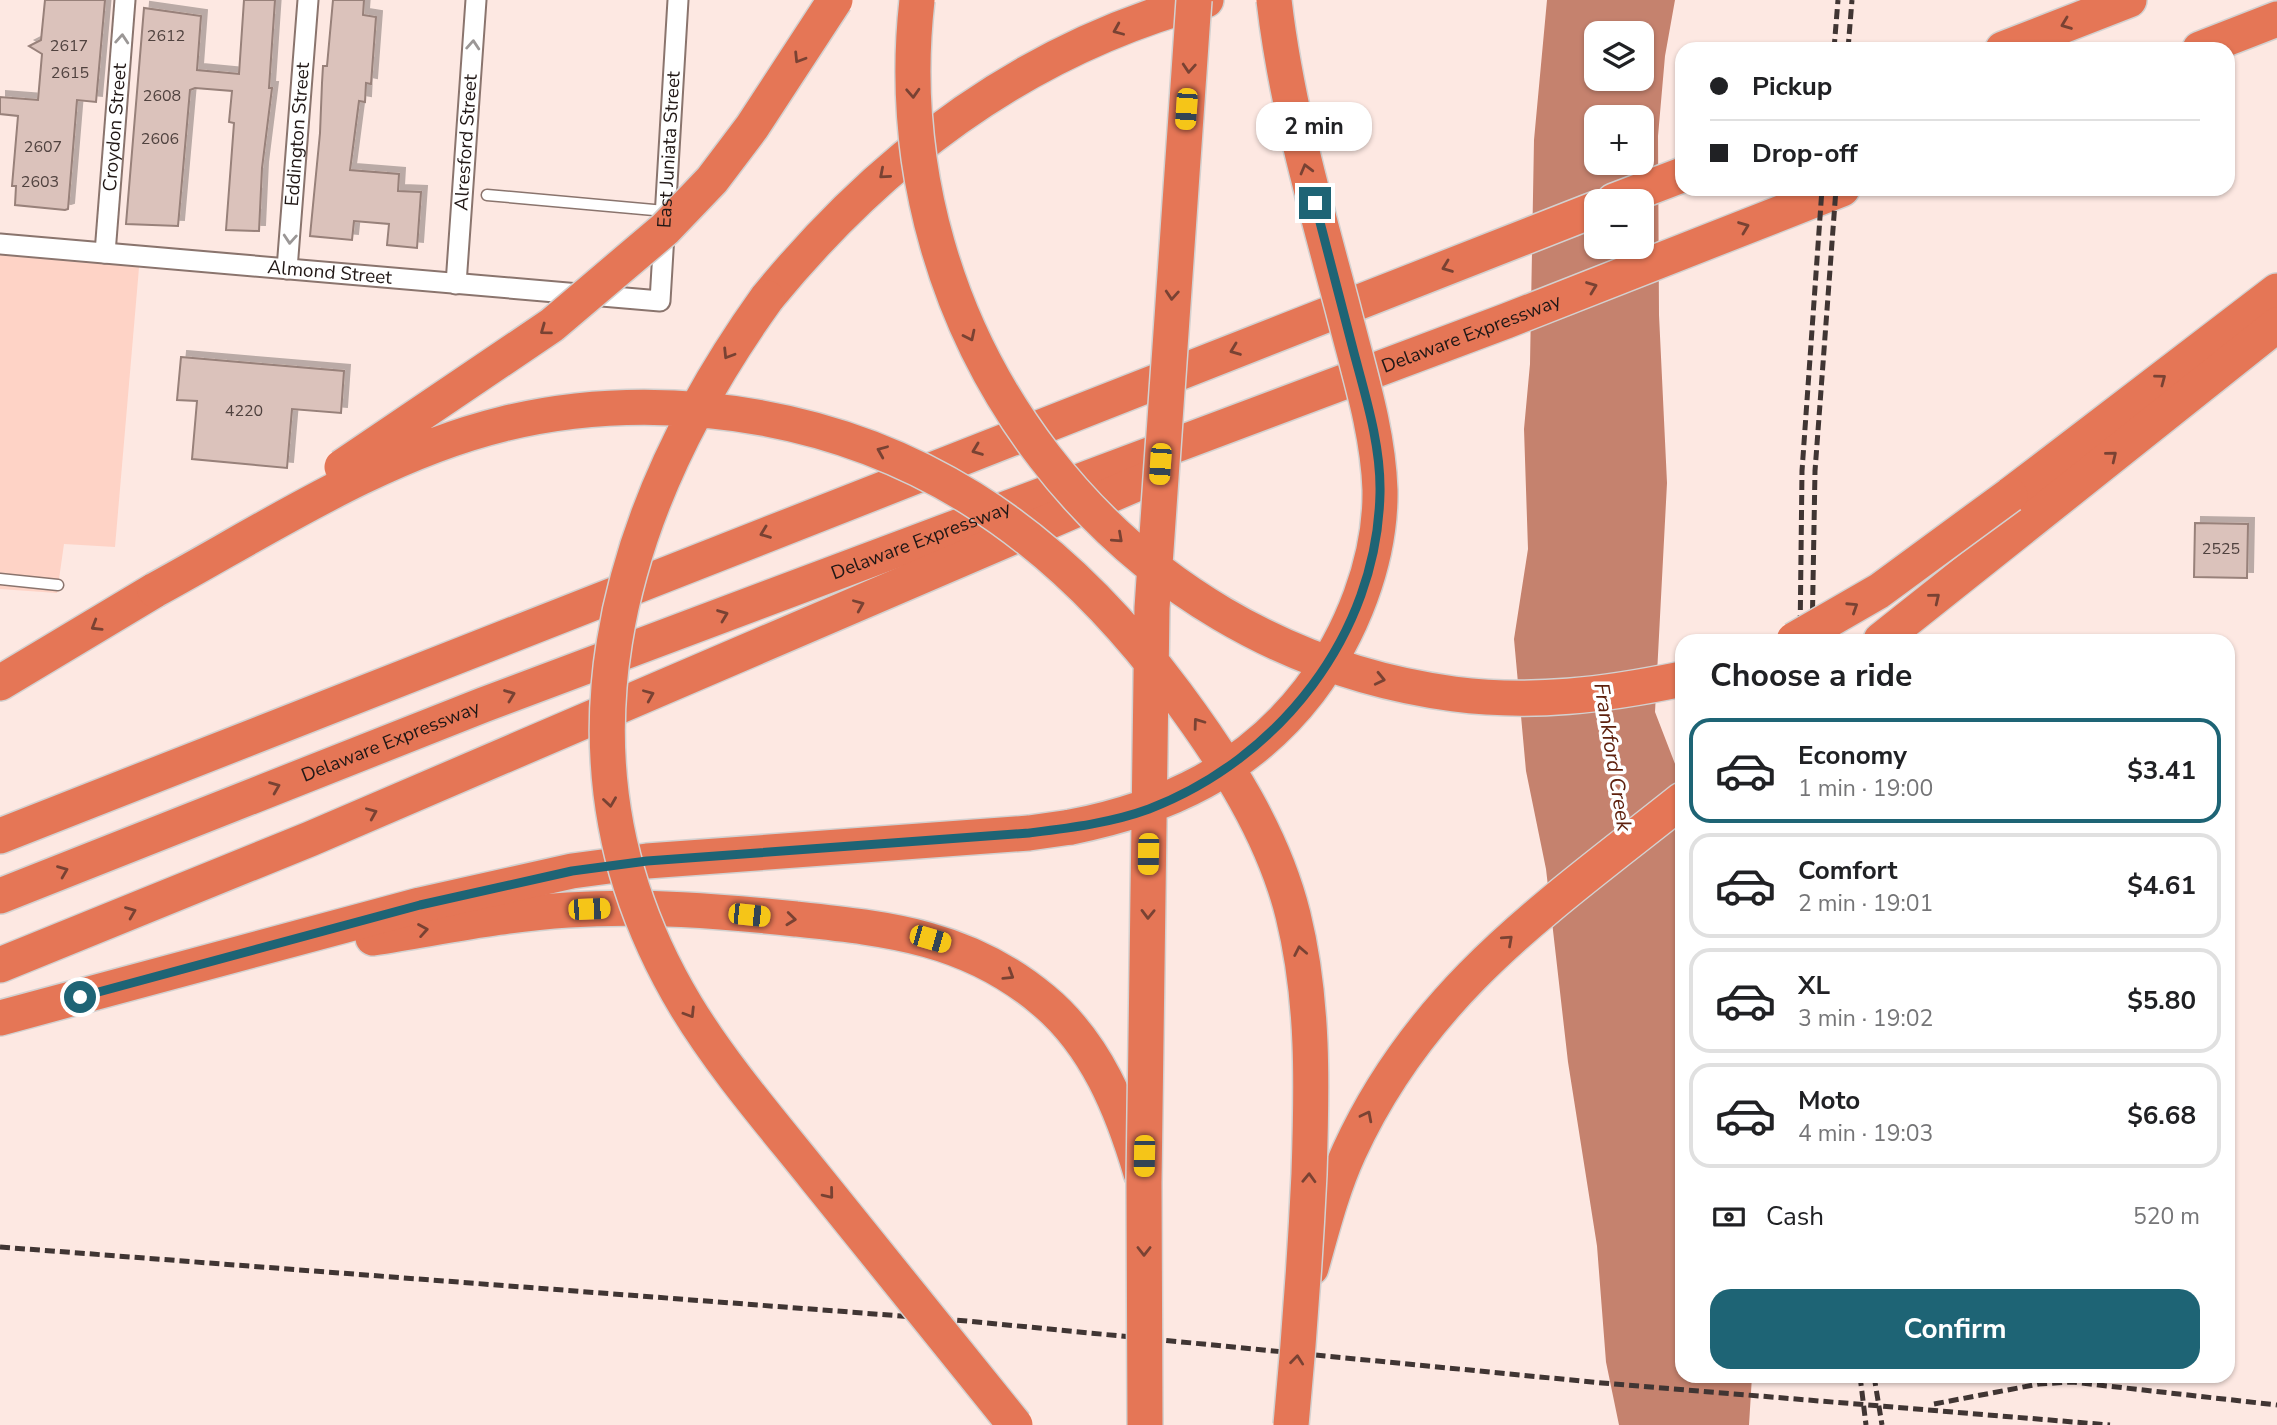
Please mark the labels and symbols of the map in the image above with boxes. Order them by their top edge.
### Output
one-way arrow [2061,16,2073,30]
one-way arrow [1113,21,1125,35]
house number: 2612 [147,25,185,47]
one-way arrow [114,33,129,44]
house number: 2617 [50,35,88,57]
one-way arrow [465,39,480,50]
one-way arrow [795,51,808,64]
street label: Eddington Street [279,61,316,207]
house number: 2615 [51,62,89,84]
street label: Croydon Street [97,62,133,193]
one-way arrow [1182,63,1197,74]
street label: East Juniata Street [651,70,687,229]
street label: Alresford Street [448,73,484,211]
house number: 2608 [143,85,181,107]
one-way arrow [905,87,920,98]
car [1175,87,1198,131]
callout: 2 min [1257,102,1373,150]
house number: 2606 [141,128,179,150]
house number: 2607 [24,136,62,158]
one-way arrow [1300,163,1314,175]
one-way arrow [879,166,892,178]
house number: 2603 [21,171,59,193]
route end [1299,187,1331,219]
one-way arrow [1738,222,1750,236]
one-way arrow [283,234,298,245]
street label: Almond Street [266,254,393,291]
one-way arrow [1441,259,1453,273]
one-way arrow [1586,281,1598,295]
street label: Delaware Expressway [1378,288,1565,380]
one-way arrow [1165,290,1180,301]
one-way arrow [540,322,553,334]
one-way arrow [962,329,976,341]
one-way arrow [1229,341,1241,355]
one-way arrow [724,346,737,359]
one-way arrow [2154,374,2166,387]
house number: 4220 [225,400,263,422]
one-way arrow [972,442,984,456]
car [1149,442,1172,486]
one-way arrow [877,445,889,459]
one-way arrow [2104,452,2117,464]
street label: Delaware Expressway [827,495,1014,586]
one-way arrow [760,524,772,538]
one-way arrow [1110,530,1123,542]
house number: 2525 [2202,538,2240,560]
one-way arrow [1926,594,1939,606]
one-way arrow [852,600,864,614]
one-way arrow [1846,603,1859,616]
one-way arrow [716,610,728,624]
one-way arrow [91,617,104,630]
one-way arrow [1374,671,1386,686]
water label: Frankford Creek [1587,681,1639,834]
one-way arrow [642,689,655,703]
one-way arrow [503,690,515,704]
street label: Delaware Expressway [297,694,484,789]
one-way arrow [1194,719,1206,731]
one-way arrow [268,782,280,796]
one-way arrow [603,796,618,808]
one-way arrow [366,807,378,821]
car [1138,833,1159,875]
one-way arrow [57,866,69,880]
car [568,898,611,920]
car [728,902,771,928]
one-way arrow [125,906,137,920]
one-way arrow [1140,908,1155,919]
one-way arrow [786,911,797,926]
one-way arrow [417,923,429,938]
car [907,923,954,955]
one-way arrow [1500,936,1513,948]
one-way arrow [1294,946,1309,958]
one-way arrow [1001,967,1014,980]
route start [64,981,96,1013]
one-way arrow [682,1006,695,1019]
one-way arrow [1359,1111,1373,1123]
car [1134,1135,1155,1177]
one-way arrow [1301,1172,1316,1183]
one-way arrow [820,1186,833,1198]
one-way arrow [1136,1247,1152,1257]
one-way arrow [1290,1354,1305,1366]

